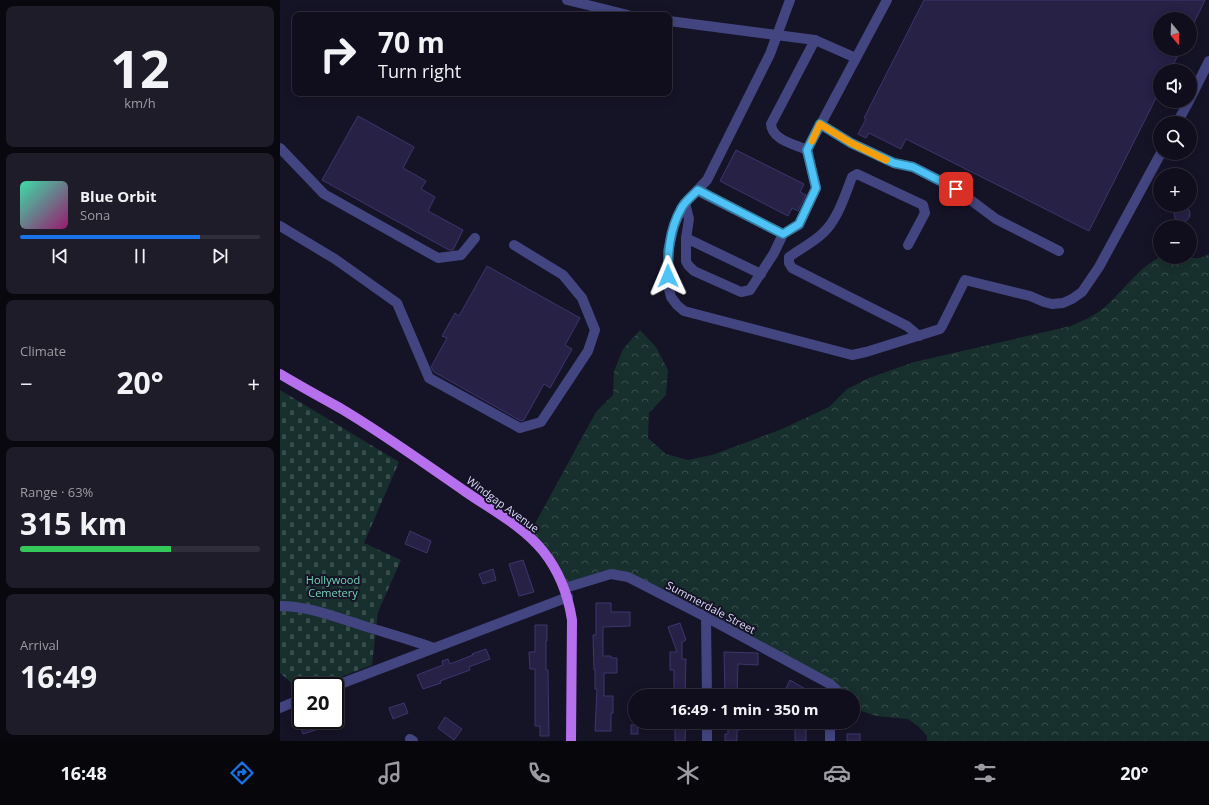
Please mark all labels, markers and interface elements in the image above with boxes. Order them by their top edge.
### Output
north arrow [1153,12,1197,56]
map controls [1153,12,1197,264]
text: 70 m [378,23,445,61]
icon: right [312,28,364,80]
text: 12 [110,32,170,103]
text: Turn right [378,59,461,83]
button: sound [1153,64,1197,108]
text: km/h [124,94,156,112]
button: search [1153,116,1197,160]
button: + [1153,168,1197,212]
pin [939,172,973,206]
icon: arrive [945,178,967,200]
text: Blue Orbit [80,186,157,206]
text: Sona [80,206,110,224]
button: − [1153,220,1197,264]
icon: previous [49,245,71,267]
icon: pause [129,245,151,267]
icon: next [209,245,231,267]
position arrow [647,255,689,297]
text: Climate [20,342,66,360]
text: 20° [116,362,164,403]
text: − [20,368,33,398]
text: + [247,368,260,398]
street label: Windgap Avenue [464,473,542,535]
text: Range · 63% [20,483,93,501]
text: 315 km [20,503,127,544]
park label: Hollywood Cemetery [306,572,360,600]
street label: Summerdale Street [664,577,758,637]
text: Arrival [20,636,59,654]
text: 16:49 [20,656,97,697]
speed limit sign: 20 [292,677,344,729]
text: 16:49 · 1 min · 350 m [670,699,818,719]
icon: directions [228,759,256,787]
icon: music [376,759,404,787]
icon: phone [525,759,553,787]
icon: climate [674,759,702,787]
icon: car [823,759,851,787]
icon: filters [971,759,999,787]
text: 16:48 [60,761,107,785]
text: 20° [1120,761,1149,785]

